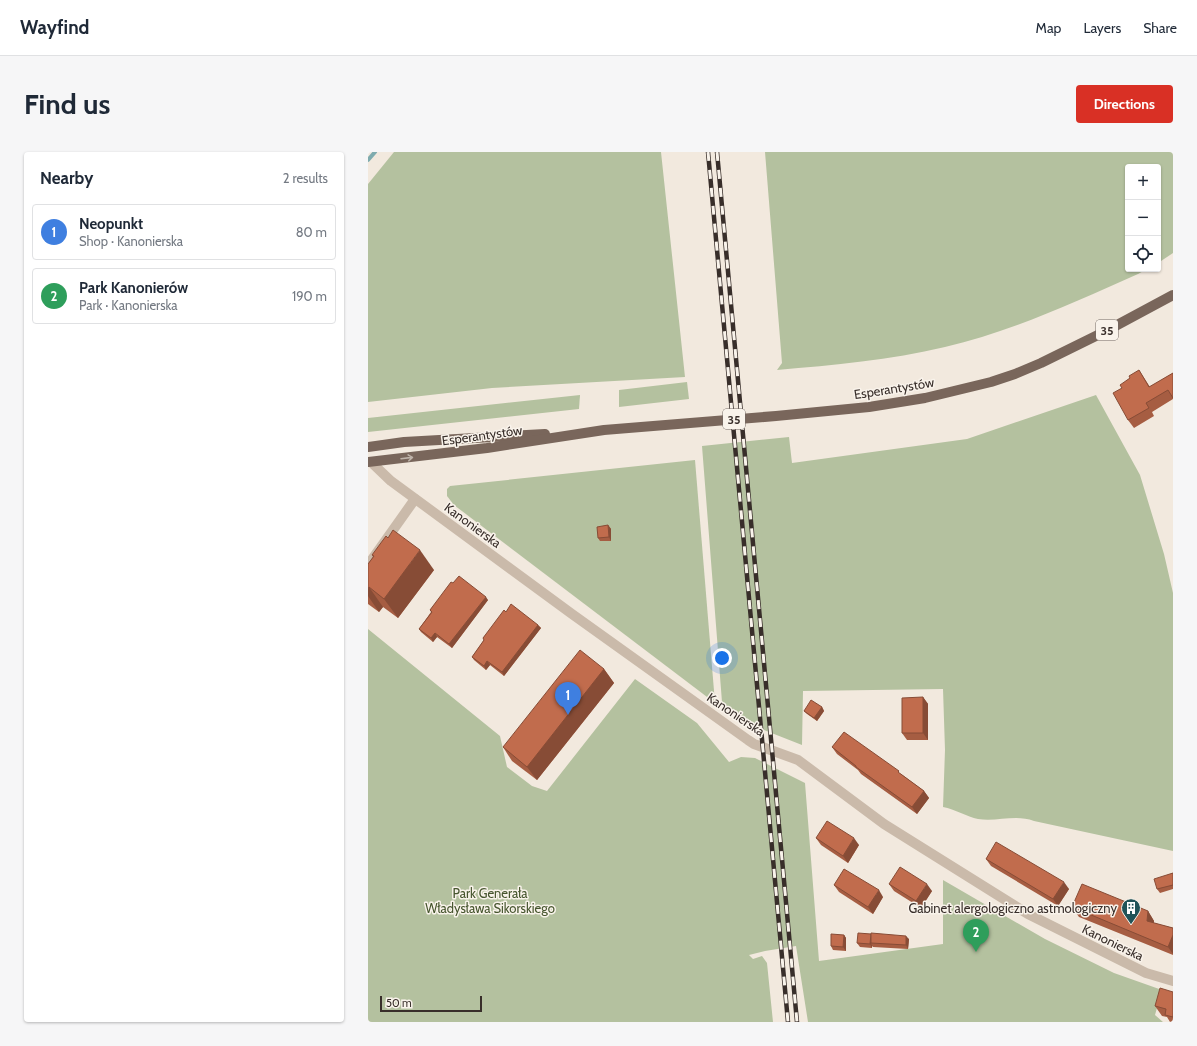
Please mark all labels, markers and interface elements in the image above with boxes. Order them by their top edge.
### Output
text: Wayfind [20,16,89,39]
text: Map [1036,19,1061,37]
text: Layers [1083,19,1121,37]
text: Share [1143,19,1177,37]
button: Directions [1076,85,1173,123]
text: Find us [24,87,110,121]
map controls [1125,164,1161,272]
button: + [1125,164,1161,200]
text: Nearby [40,168,93,188]
text: 2 results [283,170,328,186]
button: − [1125,200,1161,236]
text: Neopunkt [79,215,143,233]
text: 1 [52,224,56,240]
text: 80 m [296,224,327,240]
text: Shop · Kanonierska [79,233,183,249]
button: locate [1125,236,1161,272]
text: Park Kanonierów [79,279,188,297]
text: 2 [51,288,57,304]
text: 190 m [292,288,327,304]
text: Park · Kanonierska [79,297,178,313]
road number: 35 [1096,320,1118,340]
street label: Esperantystów [853,374,936,402]
road number: 35 [723,409,745,429]
street label: Esperantystów [441,421,524,449]
one-way arrow [400,454,413,461]
street label: Kanonierska [442,499,505,551]
your location [712,648,732,668]
pin: 1 [555,682,581,715]
street label: Kanonierska [704,689,769,740]
park label: Park Generała Władysława Sikorskiego [425,885,555,916]
building icon: Gabinet alergologiczno astmologiczny [1120,897,1142,925]
place label: Gabinet alergologiczno astmologiczny [908,900,1117,916]
pin: 2 [963,919,989,952]
street label: Kanonierska [1080,920,1147,964]
scale bar [380,994,482,1013]
text: 50 m [386,996,412,1010]

